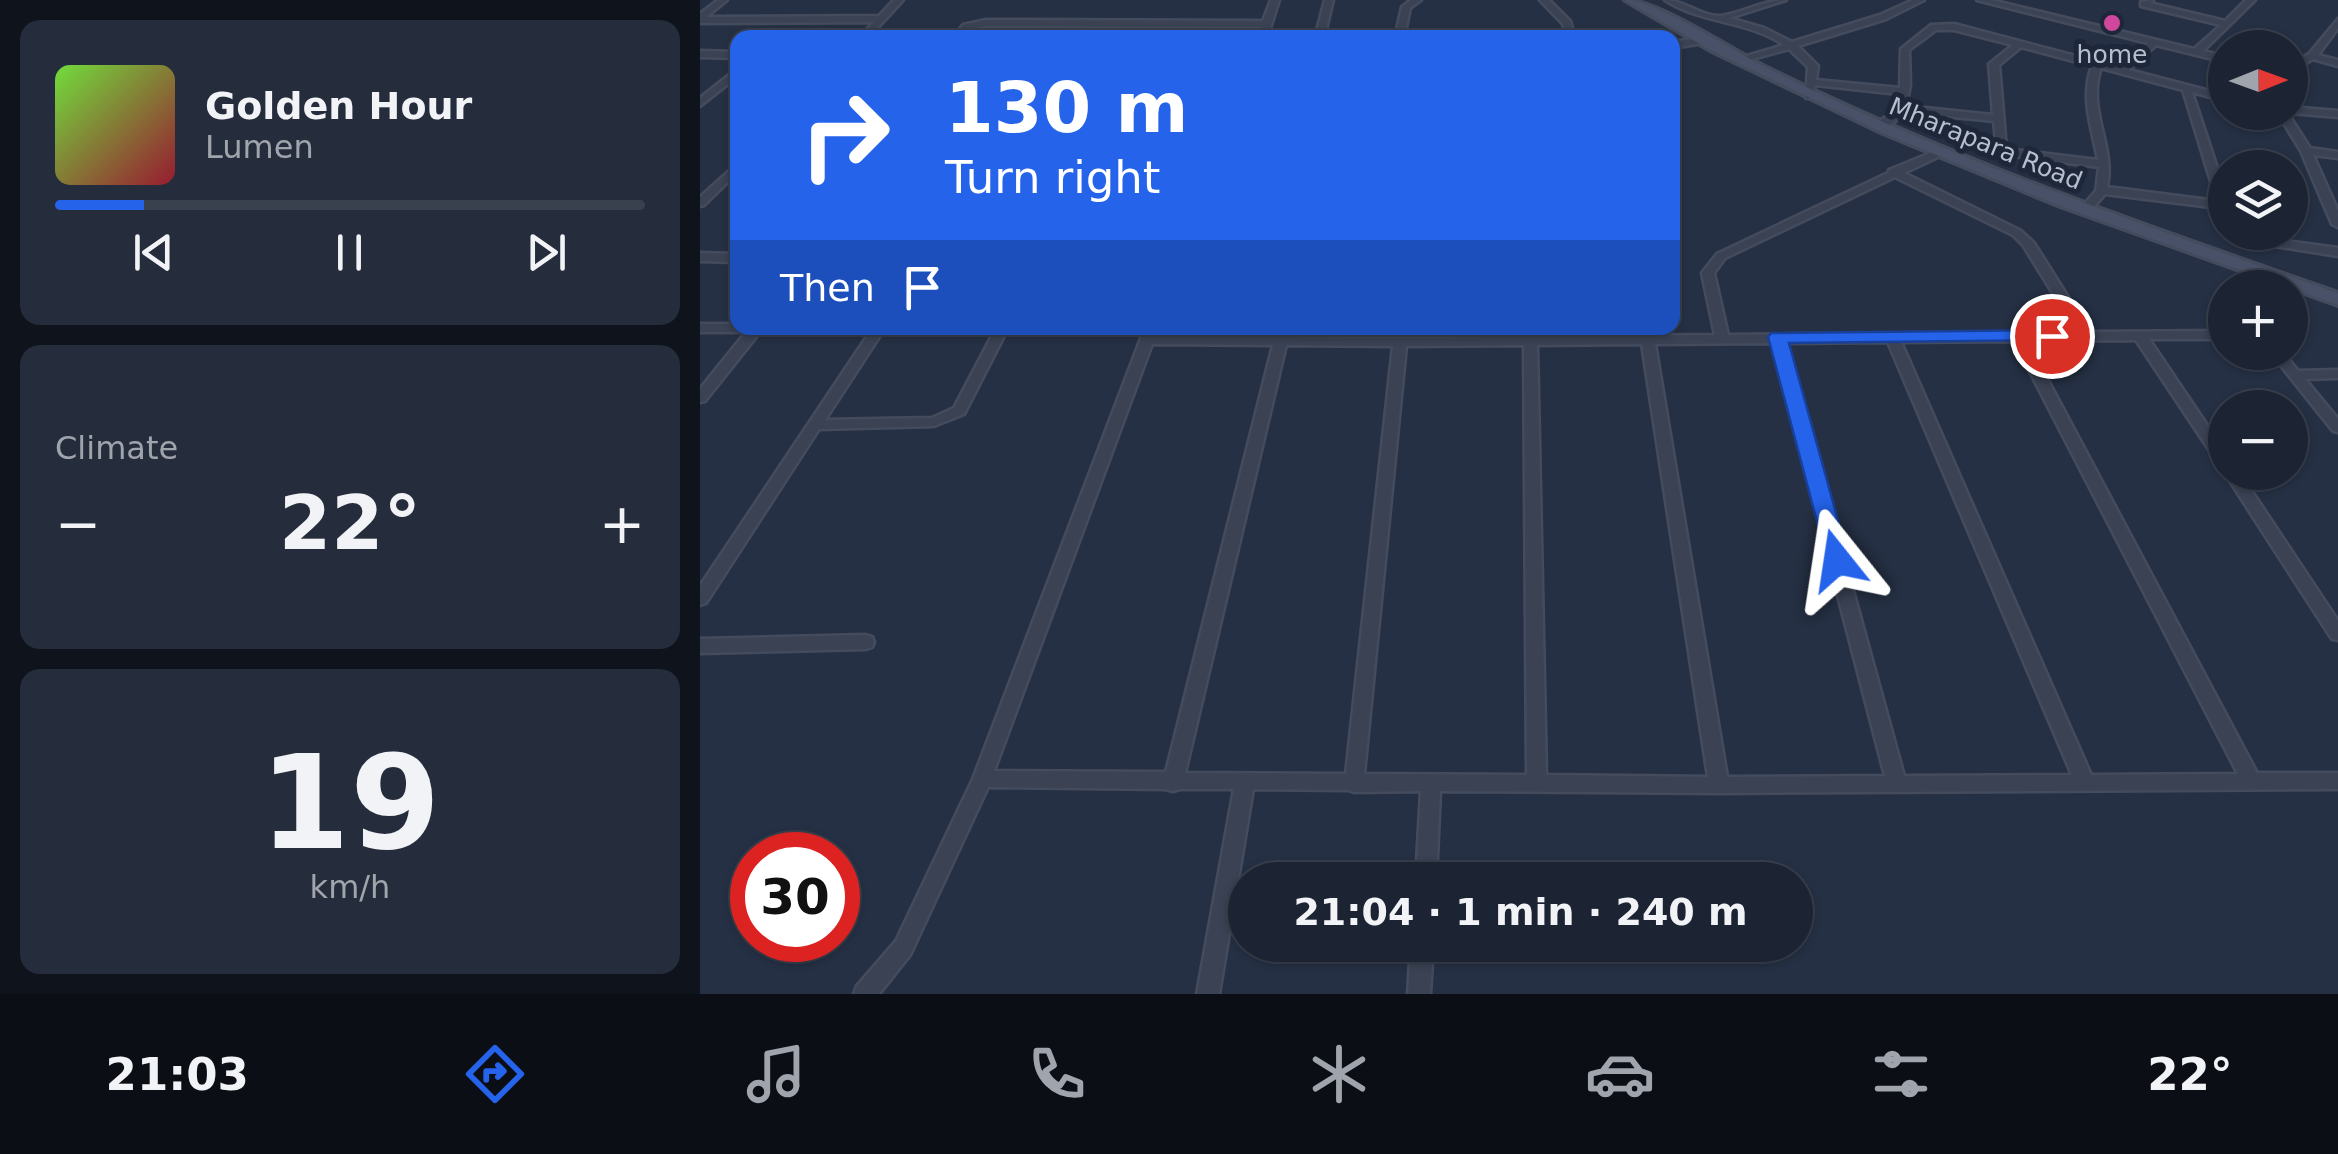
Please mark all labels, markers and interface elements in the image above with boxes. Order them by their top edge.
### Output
marker: home [2101,12,2123,34]
north arrow [2208,30,2308,130]
map controls [2208,30,2308,490]
place label: home [2077,40,2147,69]
text: 130 m [945,67,1188,149]
icon: right [780,70,910,200]
text: Golden Hour [205,84,472,128]
street label: Mharapara Road [1885,91,2087,195]
text: Lumen [205,128,314,166]
button: layers [2208,150,2308,250]
text: Turn right [945,151,1160,204]
icon: previous [126,225,181,280]
icon: pause [322,225,377,280]
icon: next [519,225,574,280]
icon: arrive [895,260,950,315]
text: Then [780,266,875,310]
button: + [2208,270,2308,370]
pin [2010,294,2095,379]
icon: arrive [2025,309,2080,364]
button: − [2208,390,2308,490]
text: Climate [55,429,178,467]
text: 22° [279,479,421,567]
text: − [55,492,101,556]
text: + [599,492,645,556]
position arrow [1785,508,1889,612]
text: 19 [260,727,440,879]
speed limit sign: 30 [730,832,860,962]
text: km/h [310,868,390,906]
text: 21:04 · 1 min · 240 m [1293,890,1748,934]
icon: directions [460,1039,530,1109]
icon: music [741,1039,811,1109]
icon: phone [1022,1039,1092,1109]
icon: climate [1304,1039,1374,1109]
icon: car [1585,1039,1655,1109]
icon: filters [1866,1039,1936,1109]
text: 21:03 [106,1048,249,1101]
text: 22° [2147,1048,2232,1101]

